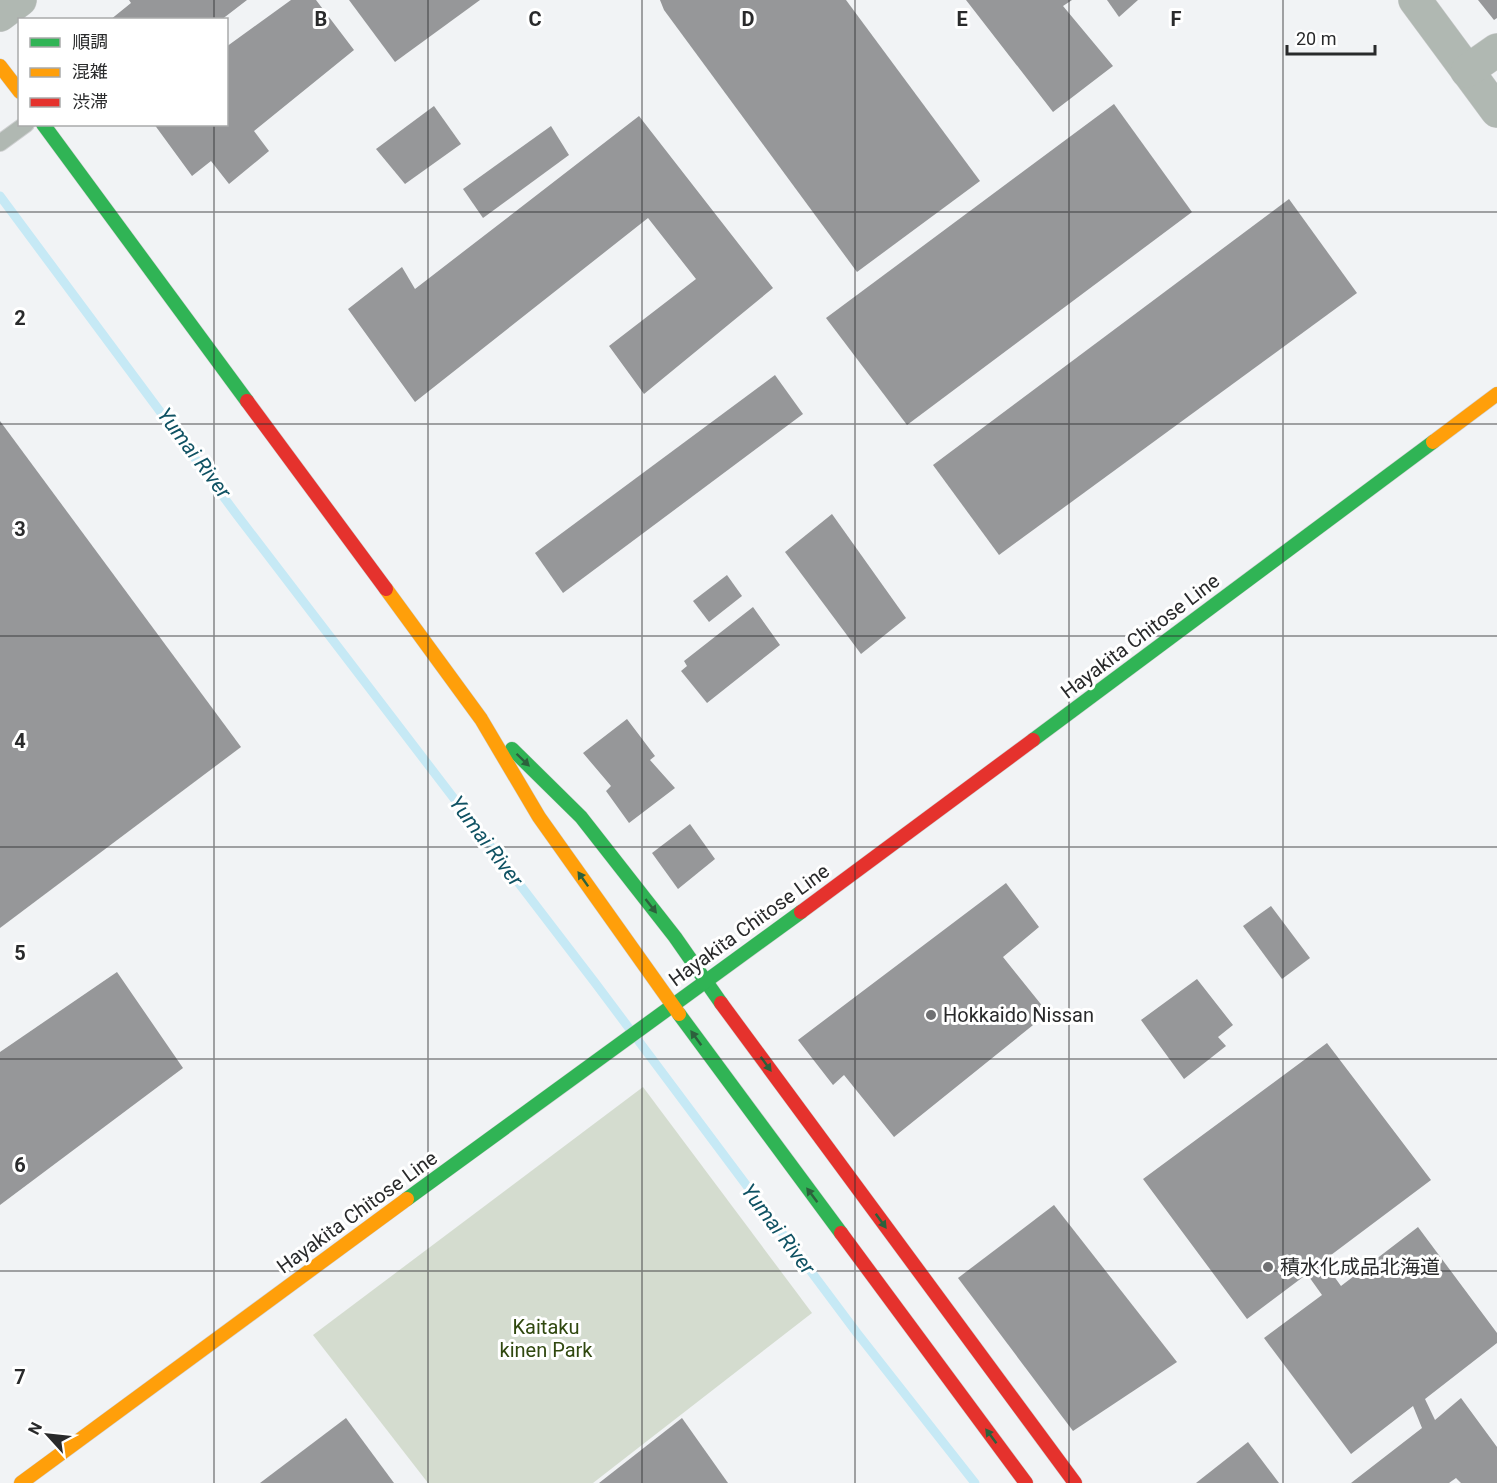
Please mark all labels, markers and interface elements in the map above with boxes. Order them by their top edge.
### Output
text: B [315,7,327,31]
text: C [528,7,542,31]
text: D [742,7,755,31]
text: E [956,7,968,31]
text: F [1171,7,1182,31]
legend [18,18,228,126]
scale bar [1287,18,1376,56]
text: 20 m [1296,28,1336,49]
text: 順調 [72,31,108,52]
text: 混雑 [72,61,108,82]
text: 渋滞 [72,91,108,112]
text: 2 [14,306,26,330]
water label: Yumai River [152,403,236,504]
text: 3 [14,517,26,541]
street label: Hayakita Chitose Line [1056,569,1224,703]
text: 4 [14,729,26,753]
one-way arrow [515,752,529,766]
water label: Yumai River [444,791,528,892]
street label: Hayakita Chitose Line [664,859,834,991]
one-way arrow [577,872,589,888]
one-way arrow [644,898,657,914]
text: 5 [14,941,26,965]
place label: Hokkaido Nissan [943,1003,1094,1027]
marker: Hokkaido Nissan [924,1008,938,1022]
one-way arrow [690,1031,702,1047]
one-way arrow [759,1056,771,1071]
street label: Hayakita Chitose Line [272,1146,442,1278]
text: 6 [14,1153,26,1177]
water label: Yumai River [736,1179,820,1280]
one-way arrow [806,1187,818,1203]
one-way arrow [875,1213,887,1228]
place label: 積水化成品北海道 [1280,1255,1440,1279]
marker: 積水化成品北海道 [1261,1260,1275,1274]
park label: Kaitaku kinen Park [500,1315,593,1362]
text: 7 [14,1365,26,1389]
north arrow [18,1405,78,1465]
text: N [24,1419,46,1438]
one-way arrow [984,1428,997,1444]

